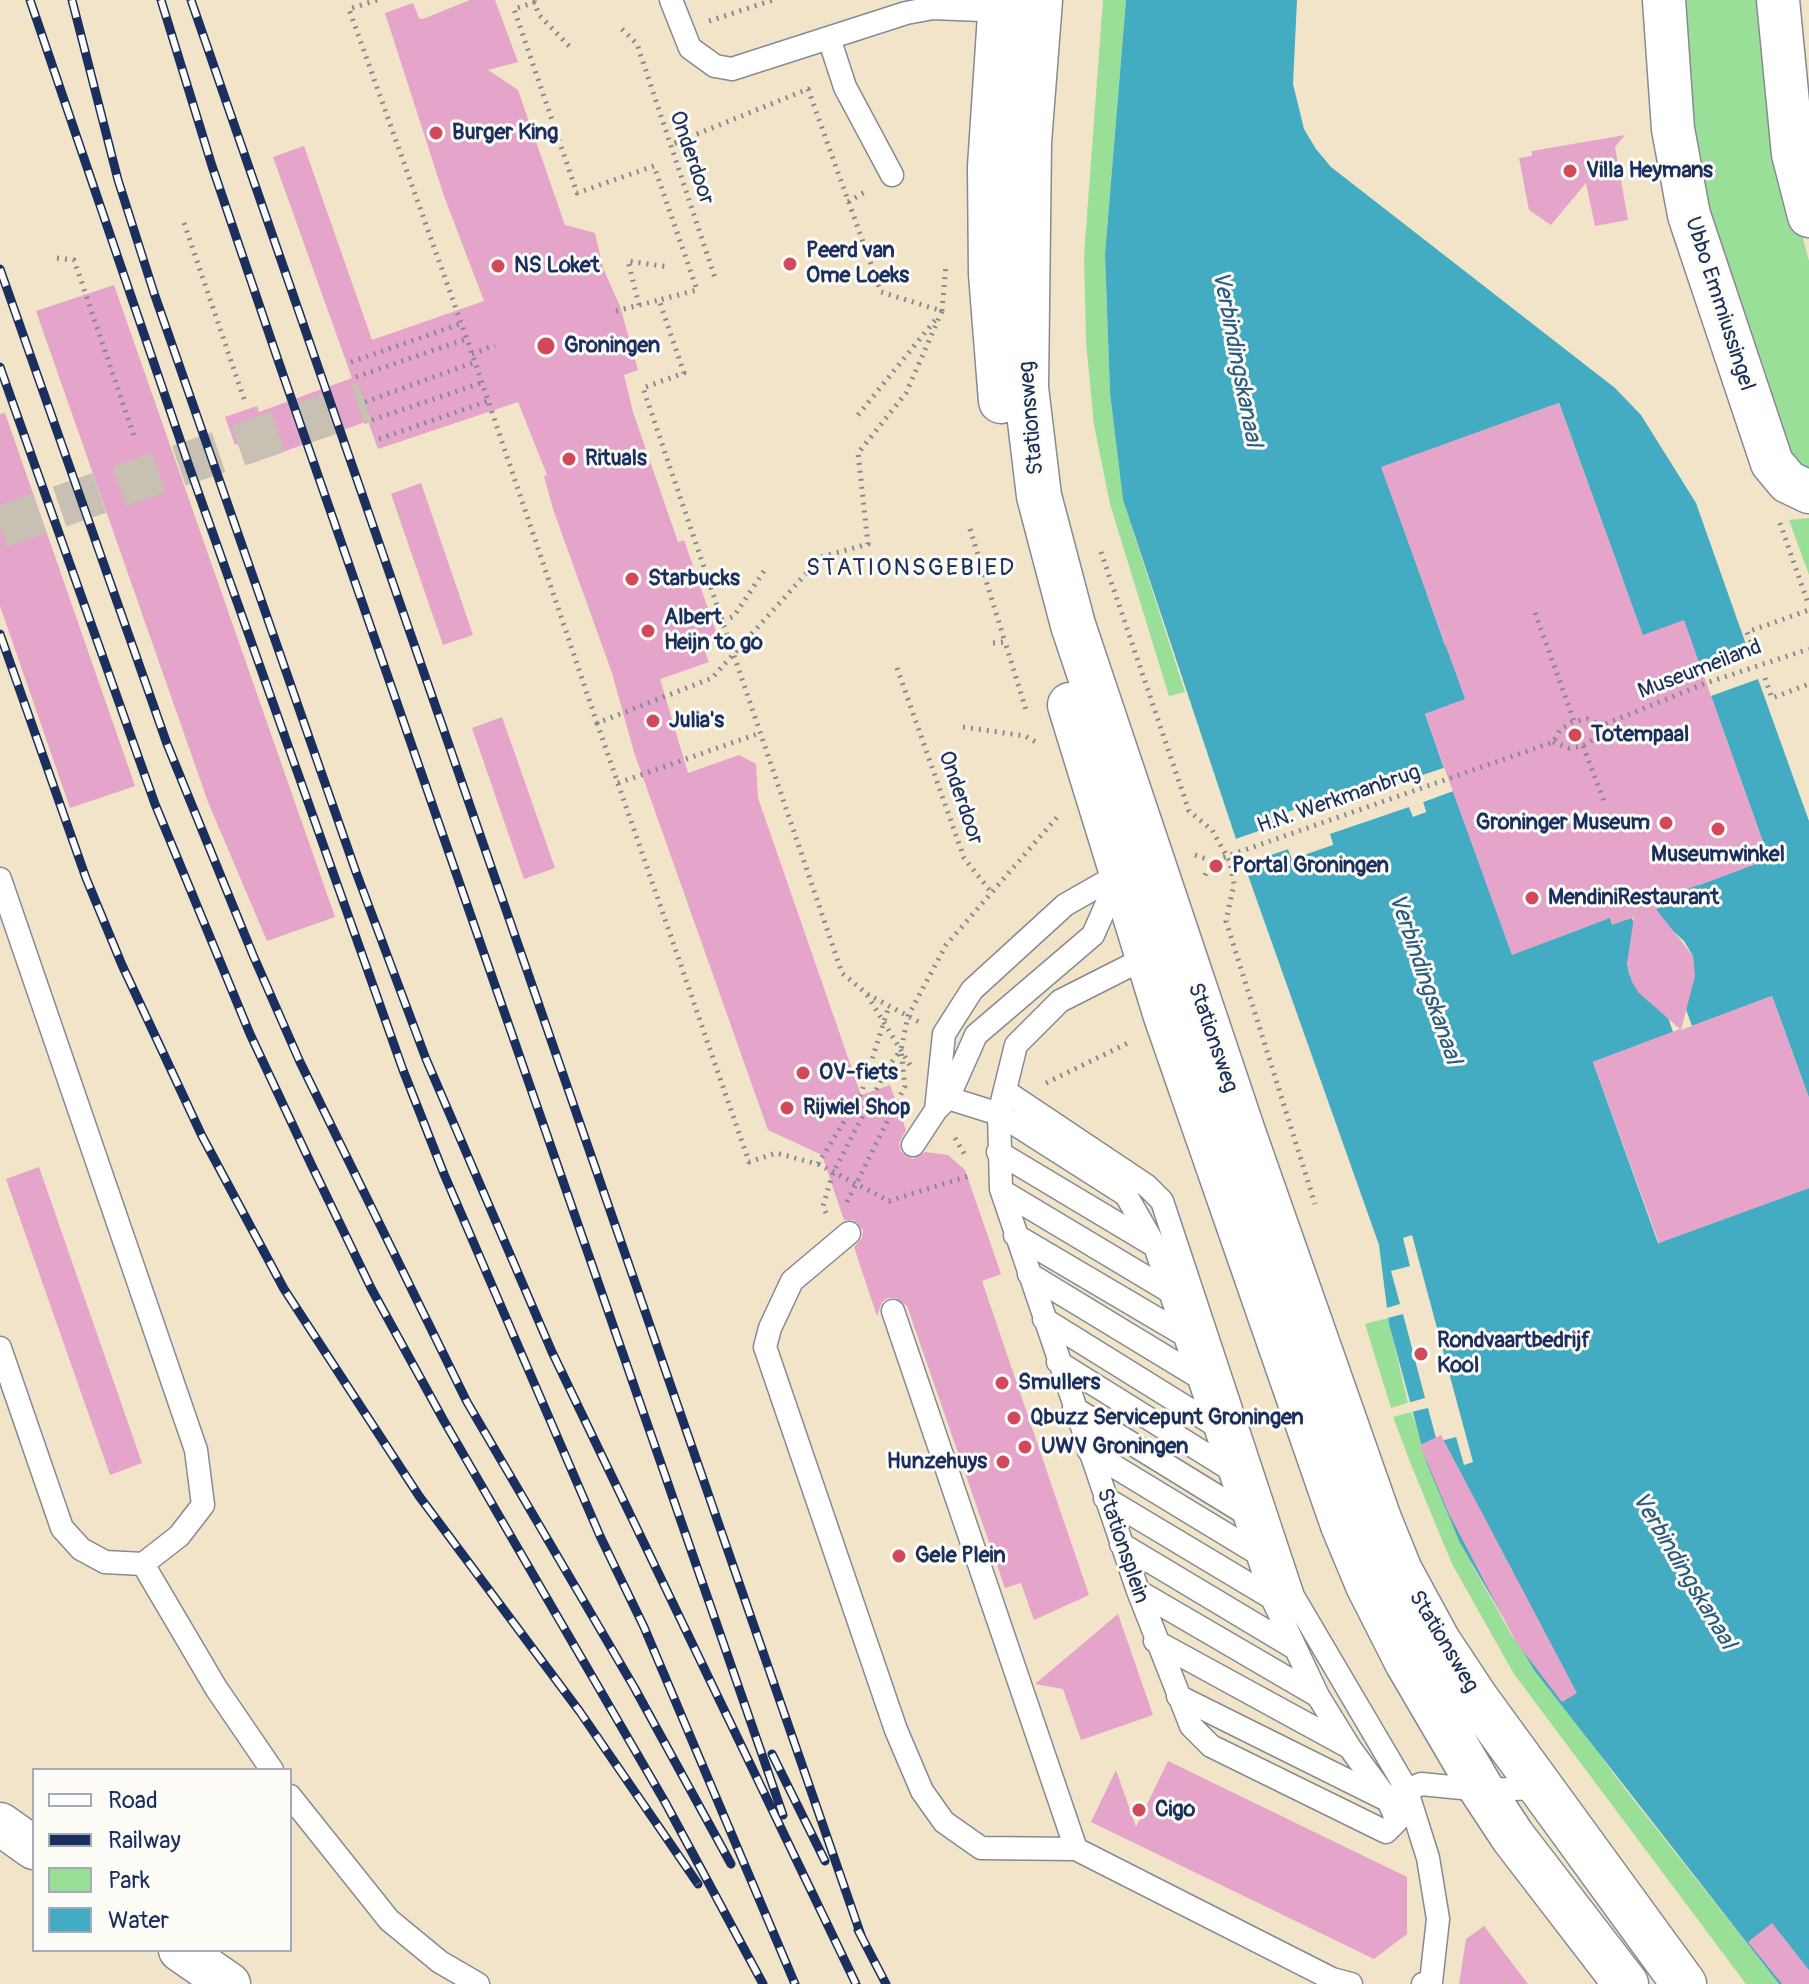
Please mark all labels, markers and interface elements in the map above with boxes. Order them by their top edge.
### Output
street label: Onderdoor [663,108,719,208]
place label: Burger King [452,120,558,146]
marker: Burger King [427,124,445,142]
place label: Villa Heymans [1586,158,1713,184]
marker: Villa Heymans [1561,162,1579,180]
street label: Ubbo Emmiussingel [1678,214,1760,394]
place label: Peerd van Ome Loeks [806,238,909,290]
place label: NS Loket [514,253,600,279]
marker: Peerd van Ome Loeks [781,255,799,273]
marker: NS Loket [489,257,507,275]
water label: Verbindingskanaal [1205,269,1267,449]
place label: Groningen [564,333,660,359]
marker: Groningen [535,335,557,357]
street label: Stationsweg [1014,360,1050,476]
place label: Rituals [585,446,647,472]
marker: Rituals [560,450,578,468]
district label: STATIONSGEBIED [806,555,1016,583]
place label: Starbucks [648,566,740,592]
marker: Starbucks [623,570,641,588]
place label: Albert Heijn to go [664,605,763,656]
marker: Albert Heijn to go [639,622,657,640]
street label: Museumeiland [1634,634,1766,706]
place label: Julia's [669,708,724,734]
marker: Julia's [644,712,662,730]
place label: Totempaal [1591,722,1689,748]
marker: Totempaal [1566,726,1584,744]
street label: Onderdoor [932,748,988,848]
street label: H.N. Werkmanbrug [1254,760,1424,840]
place label: Groninger Museum [1476,810,1650,836]
marker: Groninger Museum [1657,814,1675,832]
marker: Museumwinkel [1709,820,1727,838]
place label: Museumwinkel [1651,842,1785,868]
place label: Portal Groningen [1232,853,1389,879]
marker: Portal Groningen [1207,857,1225,875]
place label: MendiniRestaurant [1548,885,1719,911]
marker: MendiniRestaurant [1523,889,1541,907]
water label: Verbindingskanaal [1381,890,1467,1068]
street label: Stationsweg [1181,980,1243,1096]
place label: OV-fiets [819,1060,898,1086]
marker: OV-fiets [794,1064,812,1082]
place label: Rijwiel Shop [803,1095,910,1121]
marker: Rijwiel Shop [778,1099,796,1117]
place label: Rondvaartbedrijf Kool [1437,1328,1590,1380]
marker: Rondvaartbedrijf Kool [1412,1345,1430,1363]
place label: Smullers [1018,1370,1100,1396]
marker: Smullers [993,1374,1011,1392]
place label: Qbuzz Servicepunt Groningen [1030,1405,1304,1431]
marker: Qbuzz Servicepunt Groningen [1005,1409,1023,1427]
place label: UWV Groningen [1041,1434,1188,1460]
marker: UWV Groningen [1016,1438,1034,1456]
place label: Hunzehuys [887,1449,987,1475]
marker: Hunzehuys [994,1453,1012,1471]
street label: Stationsplein [1090,1485,1154,1607]
water label: Verbindingskanaal [1625,1487,1741,1655]
place label: Gele Plein [915,1543,1006,1569]
marker: Gele Plein [890,1547,908,1565]
street label: Stationsweg [1402,1586,1484,1698]
legend [32,1768,292,1952]
text: Road [108,1786,158,1815]
place label: Cigo [1155,1797,1195,1823]
marker: Cigo [1130,1801,1148,1819]
text: Railway [108,1826,181,1855]
text: Park [108,1866,150,1895]
text: Water [108,1906,169,1935]

